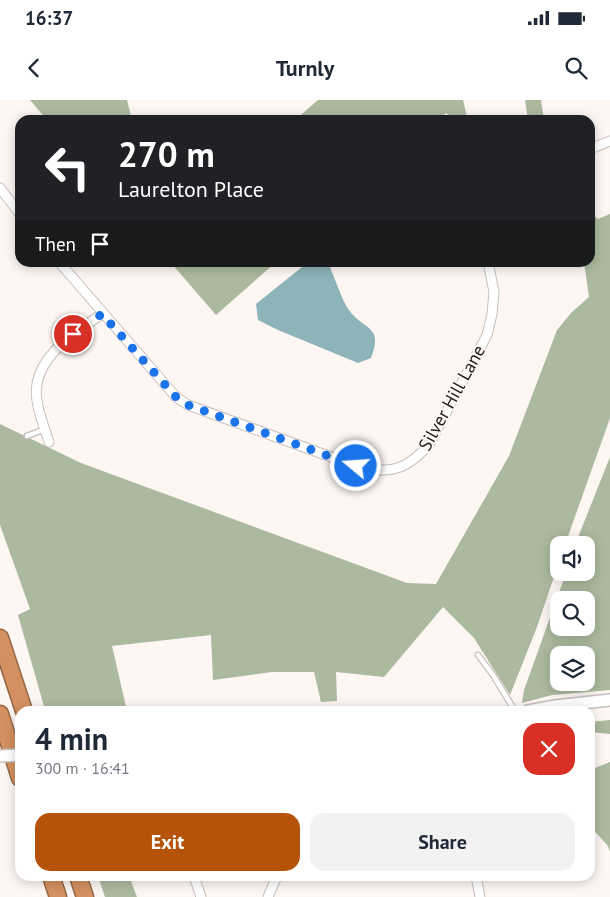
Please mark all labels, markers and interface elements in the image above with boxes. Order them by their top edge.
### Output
text: 16:37 [25,6,73,30]
icon: back [20,54,48,82]
text: Turnly [276,54,334,82]
icon: search [562,54,590,82]
text: 270 m [118,131,215,177]
icon: left [35,135,100,200]
text: Laurelton Place [118,175,264,203]
icon: arrive [86,230,114,258]
text: Then [35,232,76,256]
pin [52,313,94,355]
icon: arrive [59,320,87,348]
street label: Silver Hill Lane [413,341,490,455]
position arrow [329,439,381,491]
map controls [550,536,595,691]
button: sound [550,536,595,581]
button: search [550,591,595,636]
button: layers [550,646,595,691]
text: 4 min [35,719,108,758]
button: close [523,723,575,775]
text: 300 m · 16:41 [35,758,130,778]
button: Exit [35,813,300,871]
button: Share [310,813,575,871]

